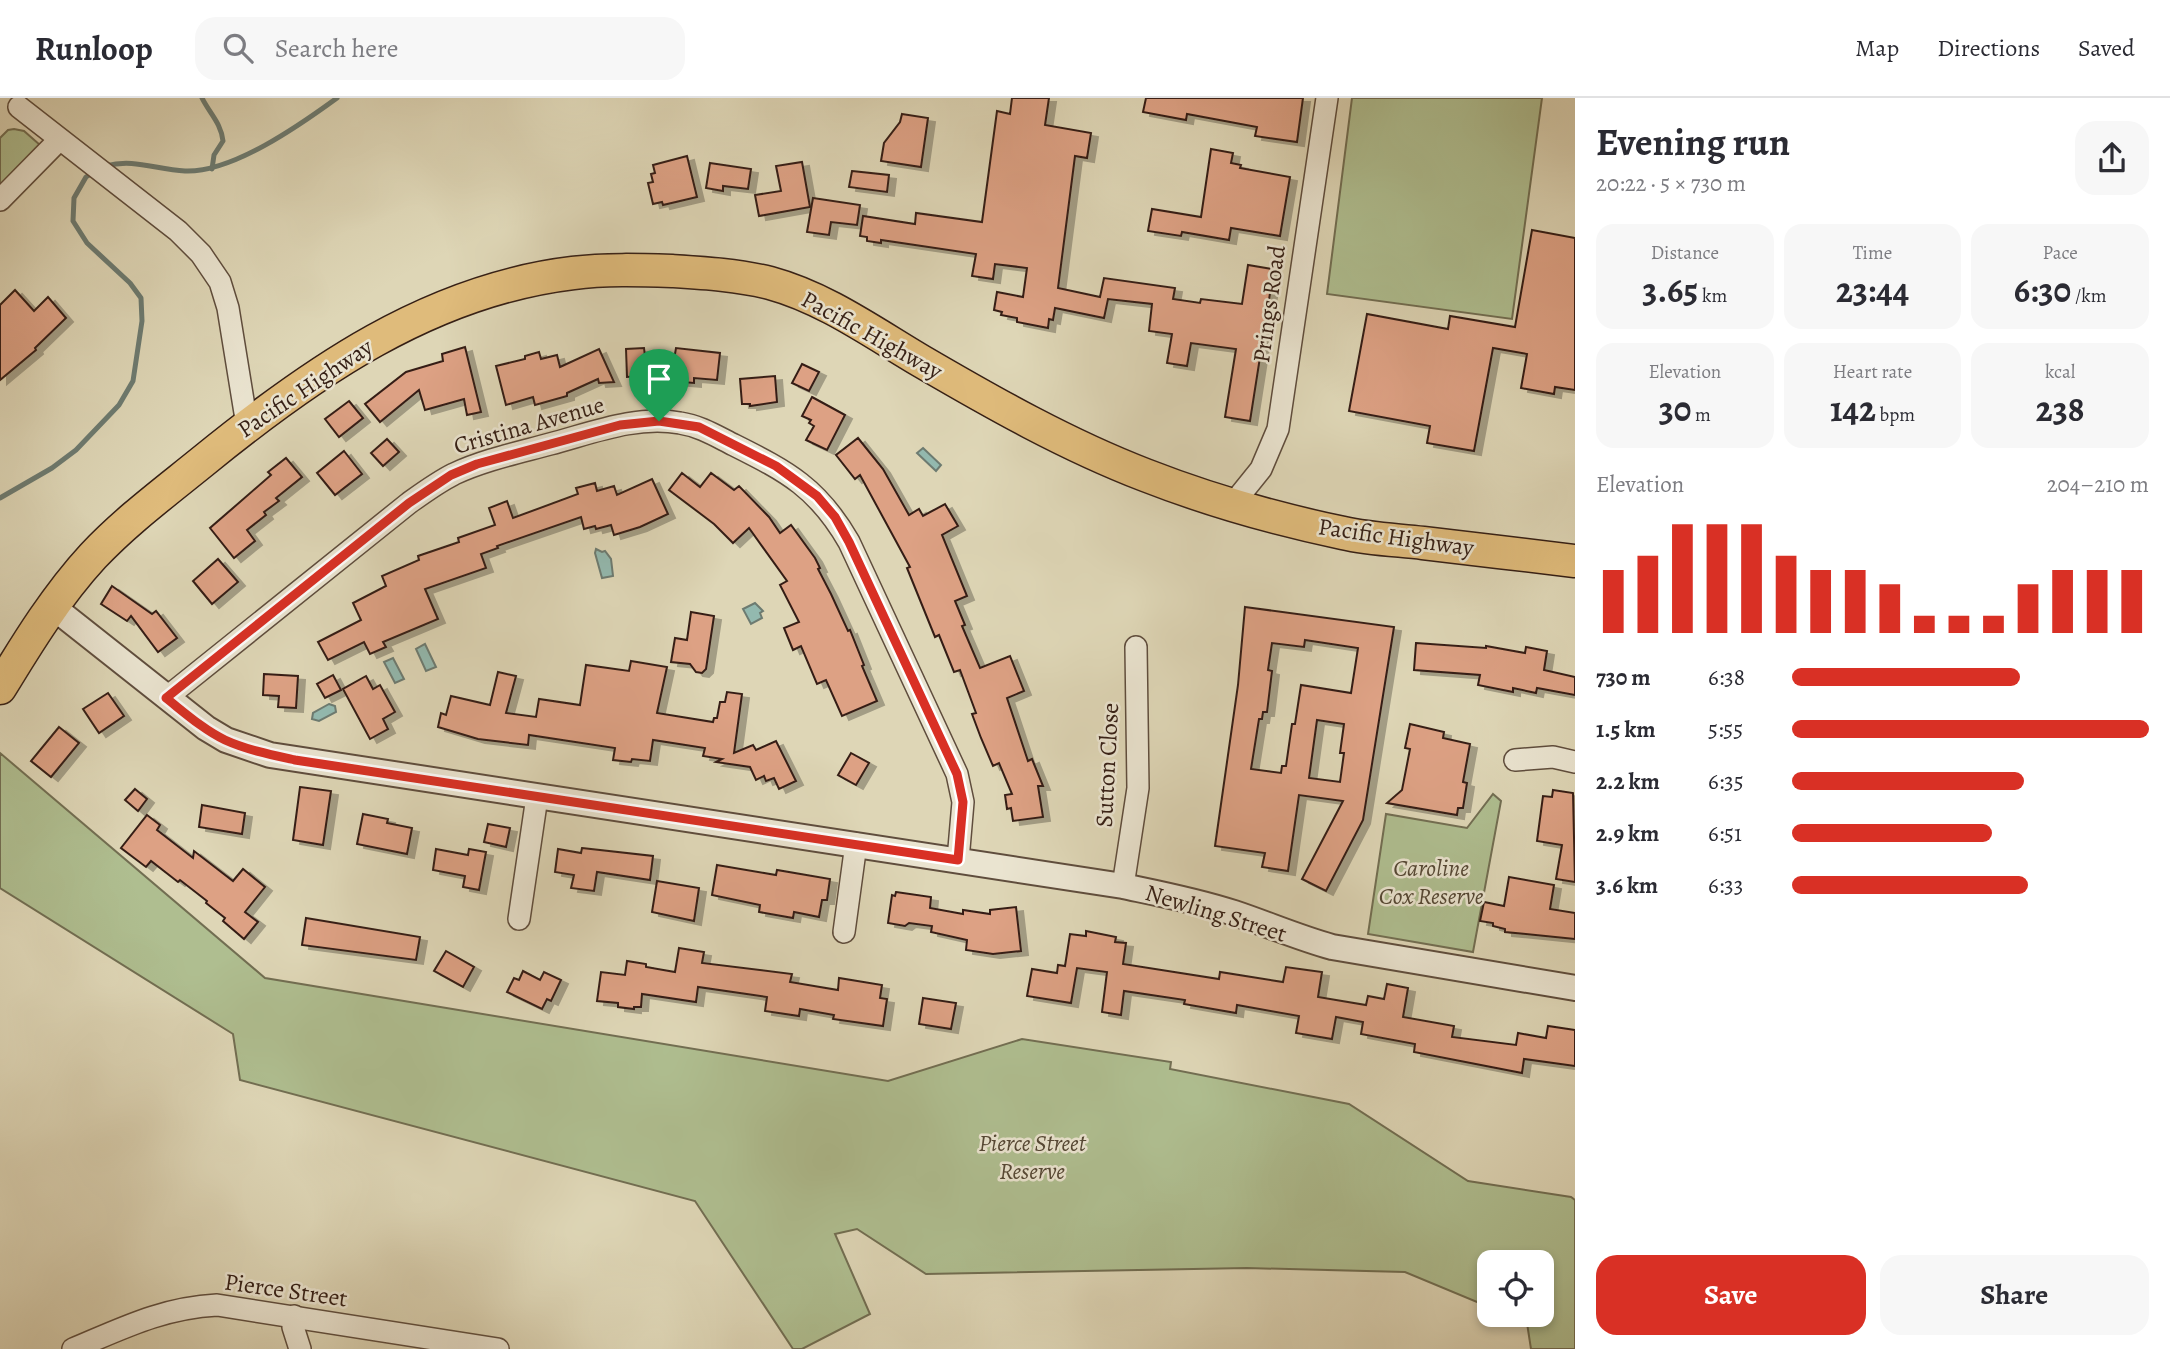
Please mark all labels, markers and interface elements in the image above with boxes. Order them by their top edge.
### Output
search box [195,17,685,80]
text: Runloop [35,26,153,71]
icon: search [219,29,257,67]
text: Search here [275,31,398,66]
text: Map [1855,32,1899,64]
text: Directions [1937,32,2040,64]
text: Saved [2078,32,2135,64]
text: Evening run [1596,116,1790,168]
button: share [2075,121,2149,195]
text: 20:22 · 5 × 730 m [1596,168,1746,199]
text: Distance [1651,240,1719,266]
text: Time [1853,240,1892,266]
text: Pace [2043,240,2078,266]
street label: Prings Road [1245,243,1293,365]
text: 3.65 [1642,266,1698,314]
text: 23:44 [1836,266,1909,314]
text: 6:30 [2014,266,2071,314]
street label: Pacific Highway [796,283,949,387]
text: km [1698,283,1727,309]
text: /km [2071,283,2106,309]
street label: Pacific Highway [231,331,379,445]
pin [629,349,689,421]
text: Elevation [1648,359,1721,385]
text: Heart rate [1833,359,1912,385]
text: kcal [2045,359,2075,385]
icon: arrive [640,360,678,398]
text: 30 [1659,385,1691,433]
text: 142 [1830,385,1876,433]
text: 238 [2036,385,2085,433]
street label: Cristina Avenue [450,388,608,462]
text: m [1691,402,1711,428]
text: bpm [1876,402,1915,428]
text: Elevation [1596,469,1684,500]
text: 204–210 m [2047,469,2149,500]
street label: Pacific Highway [1316,510,1476,564]
text: 730 m [1596,662,1651,693]
text: 6:38 [1708,662,1745,693]
street label: Sutton Close [1088,702,1126,828]
text: 1.5 km [1596,714,1656,745]
text: 5:55 [1708,714,1743,745]
text: 2.2 km [1596,766,1660,797]
text: 6:35 [1708,766,1744,797]
text: 2.9 km [1596,818,1659,849]
text: 6:51 [1708,818,1742,849]
park label: Caroline Cox Reserve [1379,852,1484,912]
text: 3.6 km [1596,870,1658,901]
text: 6:33 [1708,870,1743,901]
street label: Newling Street [1142,876,1291,950]
park label: Pierce Street Reserve [978,1127,1087,1187]
map controls [1477,1250,1554,1327]
button: locate [1477,1250,1554,1327]
button: Save [1596,1255,1866,1335]
button: Share [1880,1255,2149,1335]
street label: Pierce Street [222,1266,350,1314]

